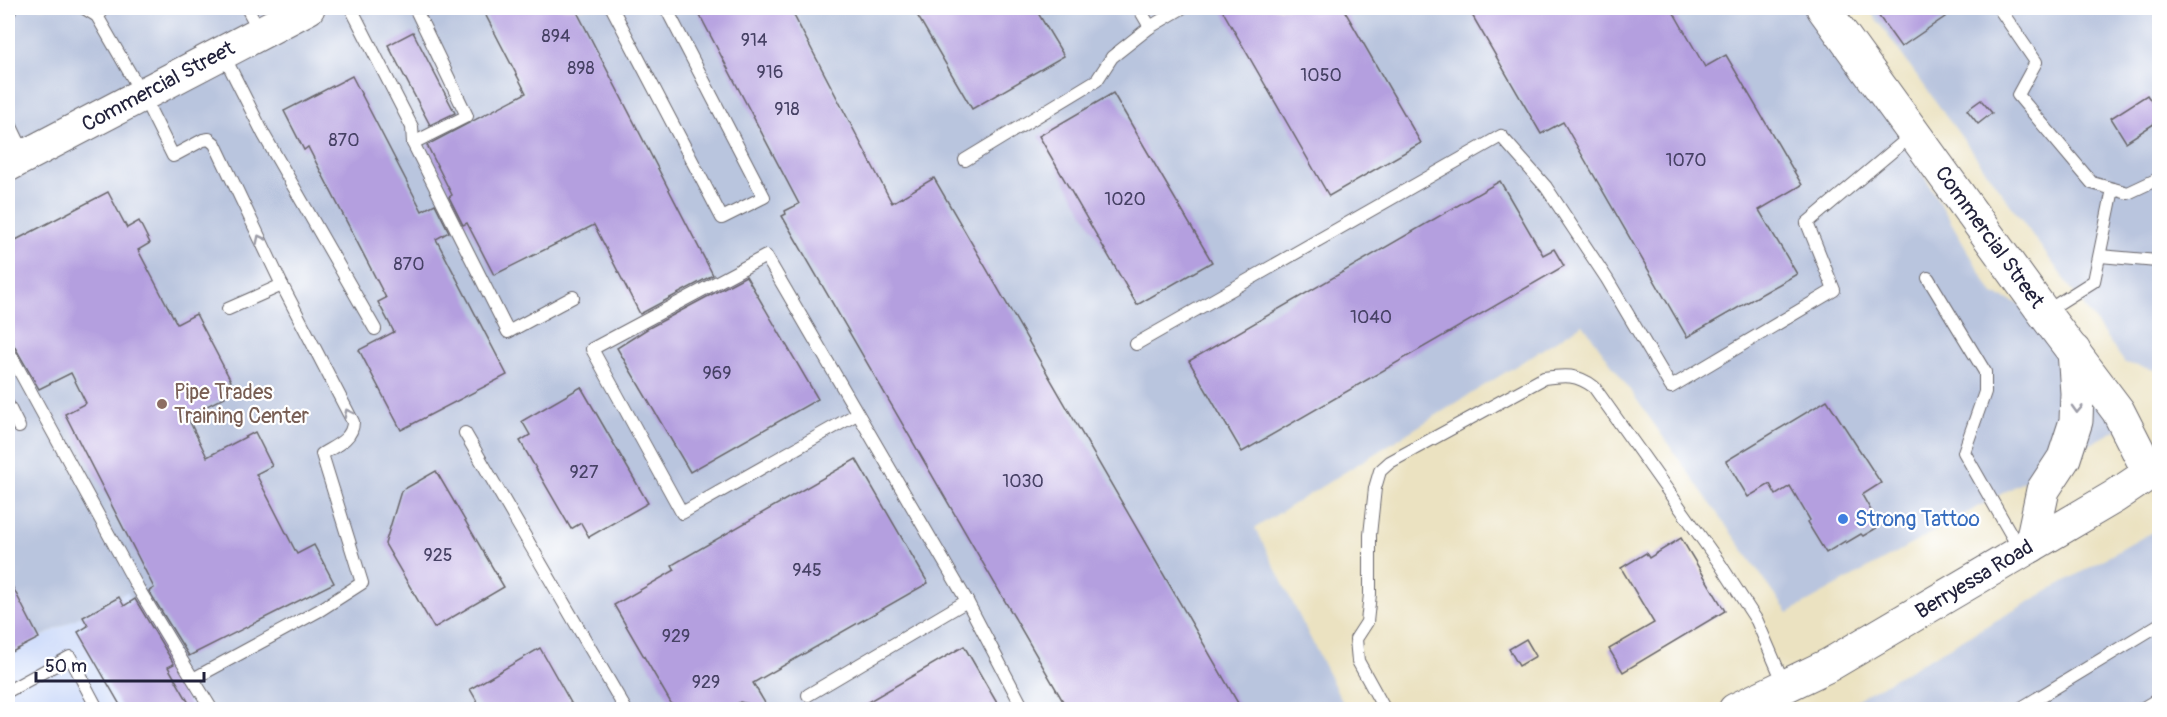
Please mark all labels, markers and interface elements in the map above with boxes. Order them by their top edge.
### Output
house number: 894 [542,25,571,48]
house number: 914 [741,29,768,52]
street label: Commercial Street [77,35,240,138]
house number: 898 [567,57,595,80]
house number: 916 [757,61,783,84]
house number: 1050 [1300,64,1342,87]
house number: 918 [774,98,800,121]
house number: 870 [329,129,359,152]
house number: 1070 [1665,149,1707,172]
street label: Commercial Street [1929,161,2051,314]
house number: 1020 [1104,188,1146,211]
one-way arrow [255,234,267,245]
house number: 870 [394,253,424,276]
house number: 1040 [1350,306,1392,329]
house number: 969 [702,362,732,385]
place label: Pipe Trades Training Center [174,379,310,430]
marker: Pipe Trades Training Center [155,397,169,411]
one-way arrow [2070,405,2083,414]
one-way arrow [344,408,355,419]
house number: 927 [570,461,599,484]
house number: 1030 [1002,470,1044,493]
place label: Strong Tattoo [1855,506,1980,533]
marker: Strong Tattoo [1836,512,1850,526]
street label: Berryessa Road [1910,534,2038,625]
house number: 925 [423,544,453,567]
house number: 945 [792,559,822,582]
house number: 929 [662,625,690,648]
scale bar [36,645,204,683]
text: 50 m [45,655,87,678]
house number: 929 [692,671,720,694]

